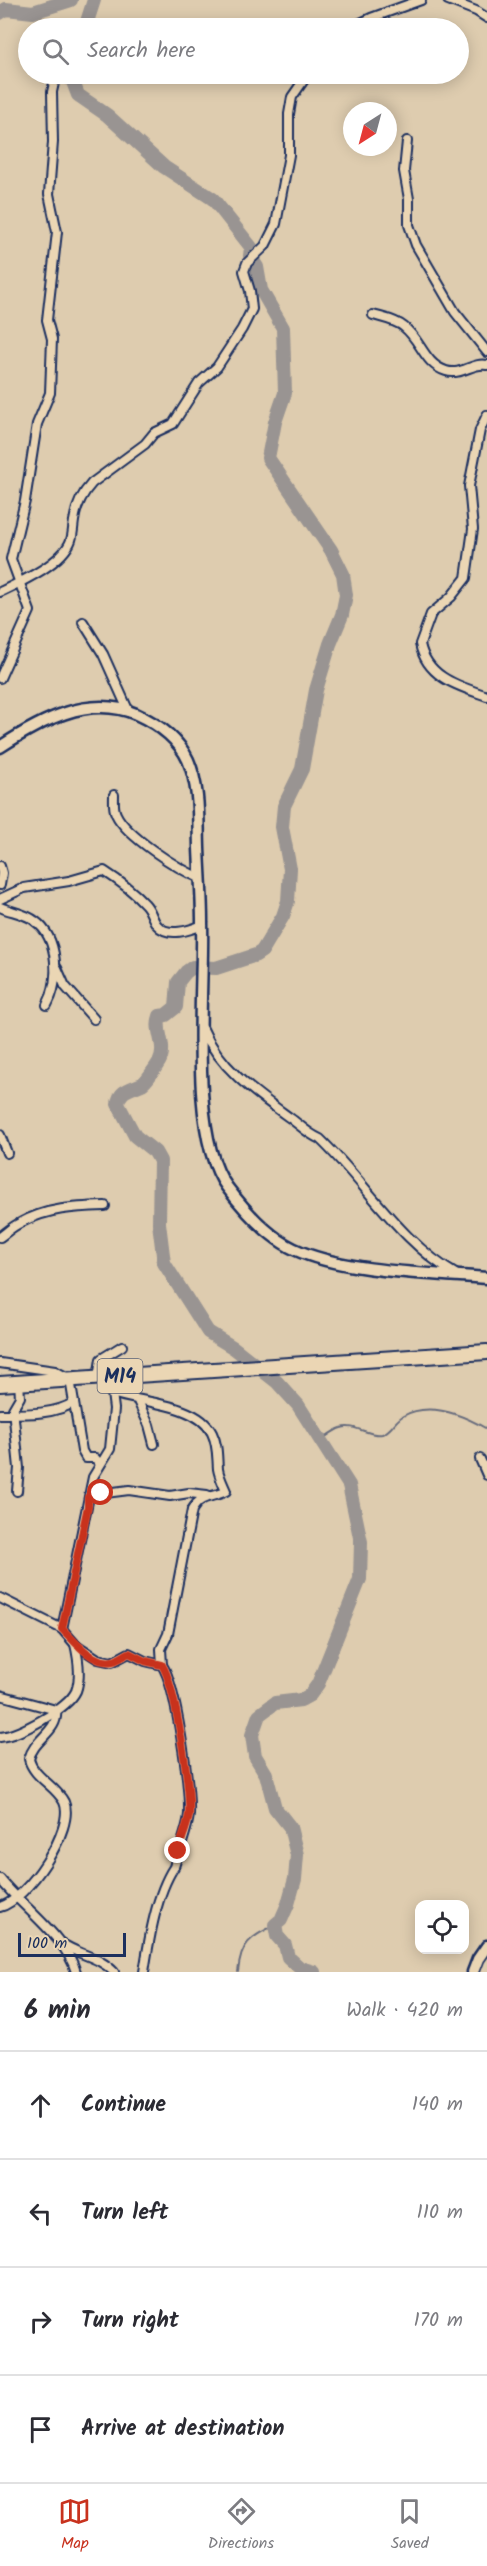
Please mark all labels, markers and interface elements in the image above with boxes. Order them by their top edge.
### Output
search box [18,18,469,84]
text: Search here [87,34,195,69]
icon: search [39,35,72,68]
north arrow [343,102,397,156]
road number: M14 [98,1359,142,1393]
route start [87,1479,113,1505]
route end [164,1837,190,1863]
map controls [415,1900,469,1954]
button: locate [415,1900,469,1954]
scale bar [18,1930,126,1958]
text: 100 m [27,1931,67,1956]
text: 6 min [24,1990,91,2032]
text: Walk · 420 m [346,1995,463,2027]
text: Continue [81,2088,166,2123]
icon: ahead [24,2089,57,2122]
text: 140 m [412,2089,463,2121]
text: Turn left [81,2196,168,2231]
icon: left [24,2197,57,2230]
text: 110 m [417,2197,463,2229]
text: Turn right [81,2304,179,2339]
icon: right [24,2305,57,2338]
text: 170 m [414,2305,463,2337]
text: Arrive at destination [81,2412,284,2447]
icon: arrive [24,2413,57,2446]
tab: Map [58,2495,91,2556]
tab: Directions [208,2495,274,2556]
tab: Saved [391,2495,429,2556]

